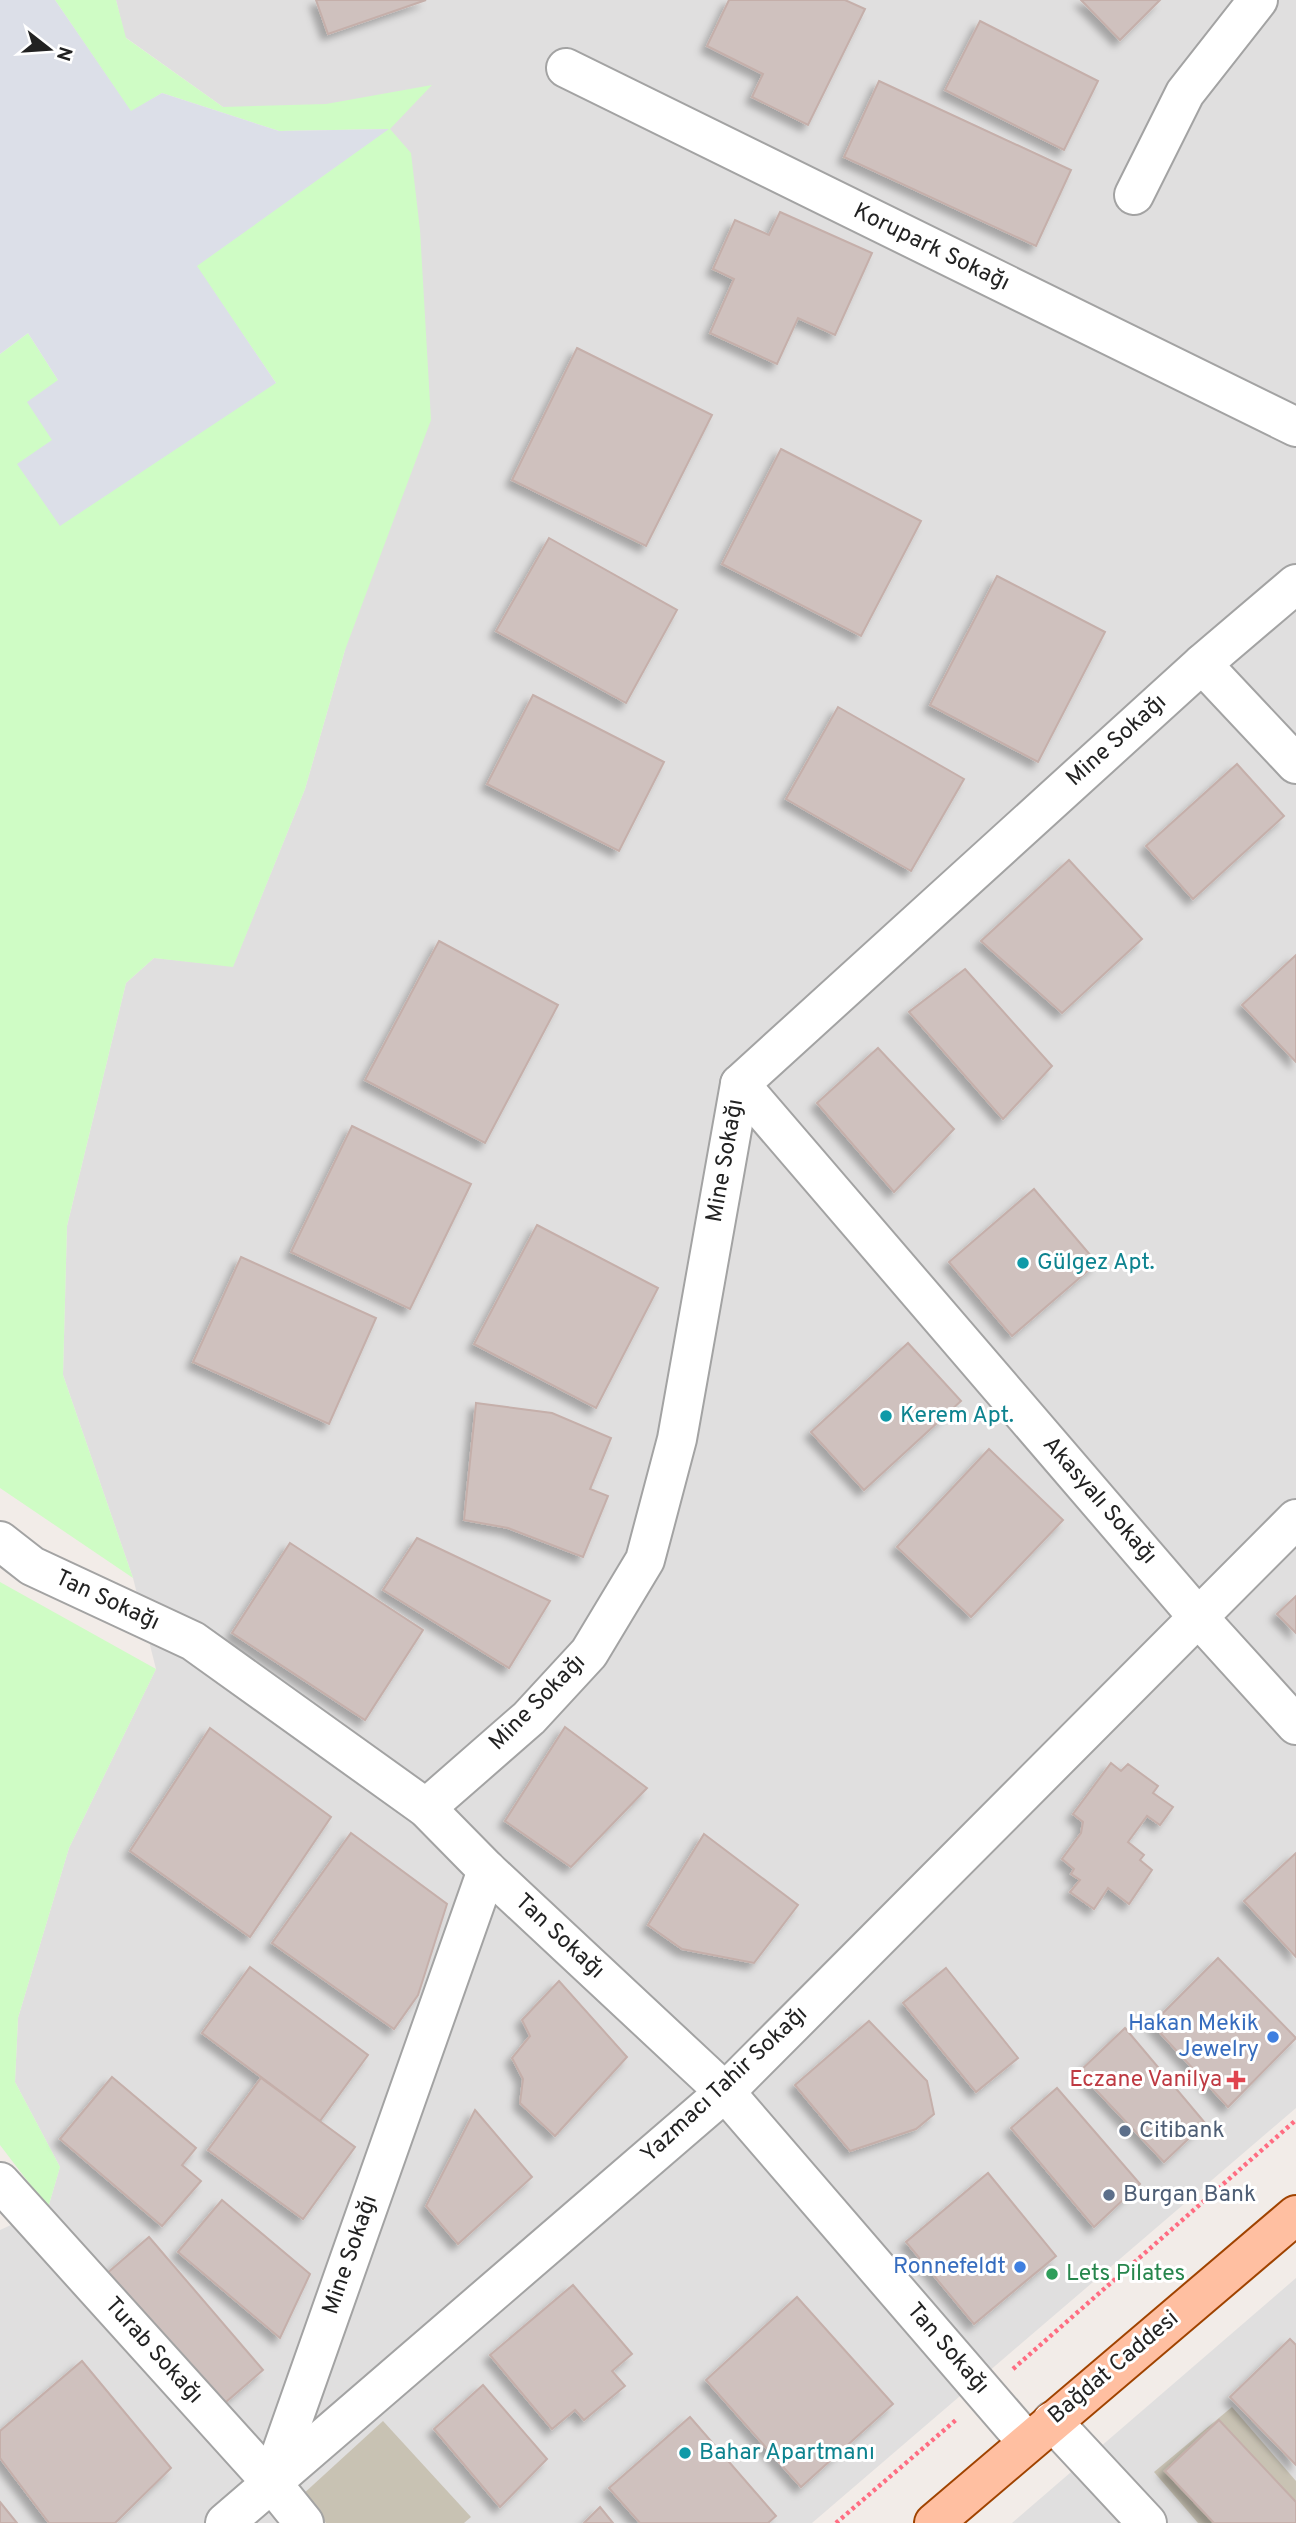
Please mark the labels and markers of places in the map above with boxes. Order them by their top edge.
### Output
place label: Gülgez Apt. [1037,1249,1155,1278]
marker: Gülgez Apt. [1015,1255,1031,1271]
place label: Kerem Apt. [900,1402,1014,1431]
marker: Kerem Apt. [878,1408,894,1424]
place label: Hakan Mekik Jewelry [1128,2010,1259,2065]
marker: Hakan Mekik Jewelry [1265,2029,1281,2045]
place label: Eczane Vanilya [1069,2066,1222,2095]
marker: Eczane Vanilya [1228,2072,1244,2088]
place label: Citibank [1139,2117,1225,2146]
marker: Citibank [1117,2123,1133,2139]
place label: Burgan Bank [1123,2181,1256,2210]
marker: Burgan Bank [1101,2187,1117,2203]
place label: Ronnefeldt [893,2253,1006,2282]
marker: Ronnefeldt [1012,2259,1028,2275]
place label: Lets Pilates [1066,2260,1185,2289]
marker: Lets Pilates [1044,2266,1060,2282]
place label: Bahar Apartmanı [699,2439,875,2468]
marker: Bahar Apartmanı [677,2445,693,2461]

